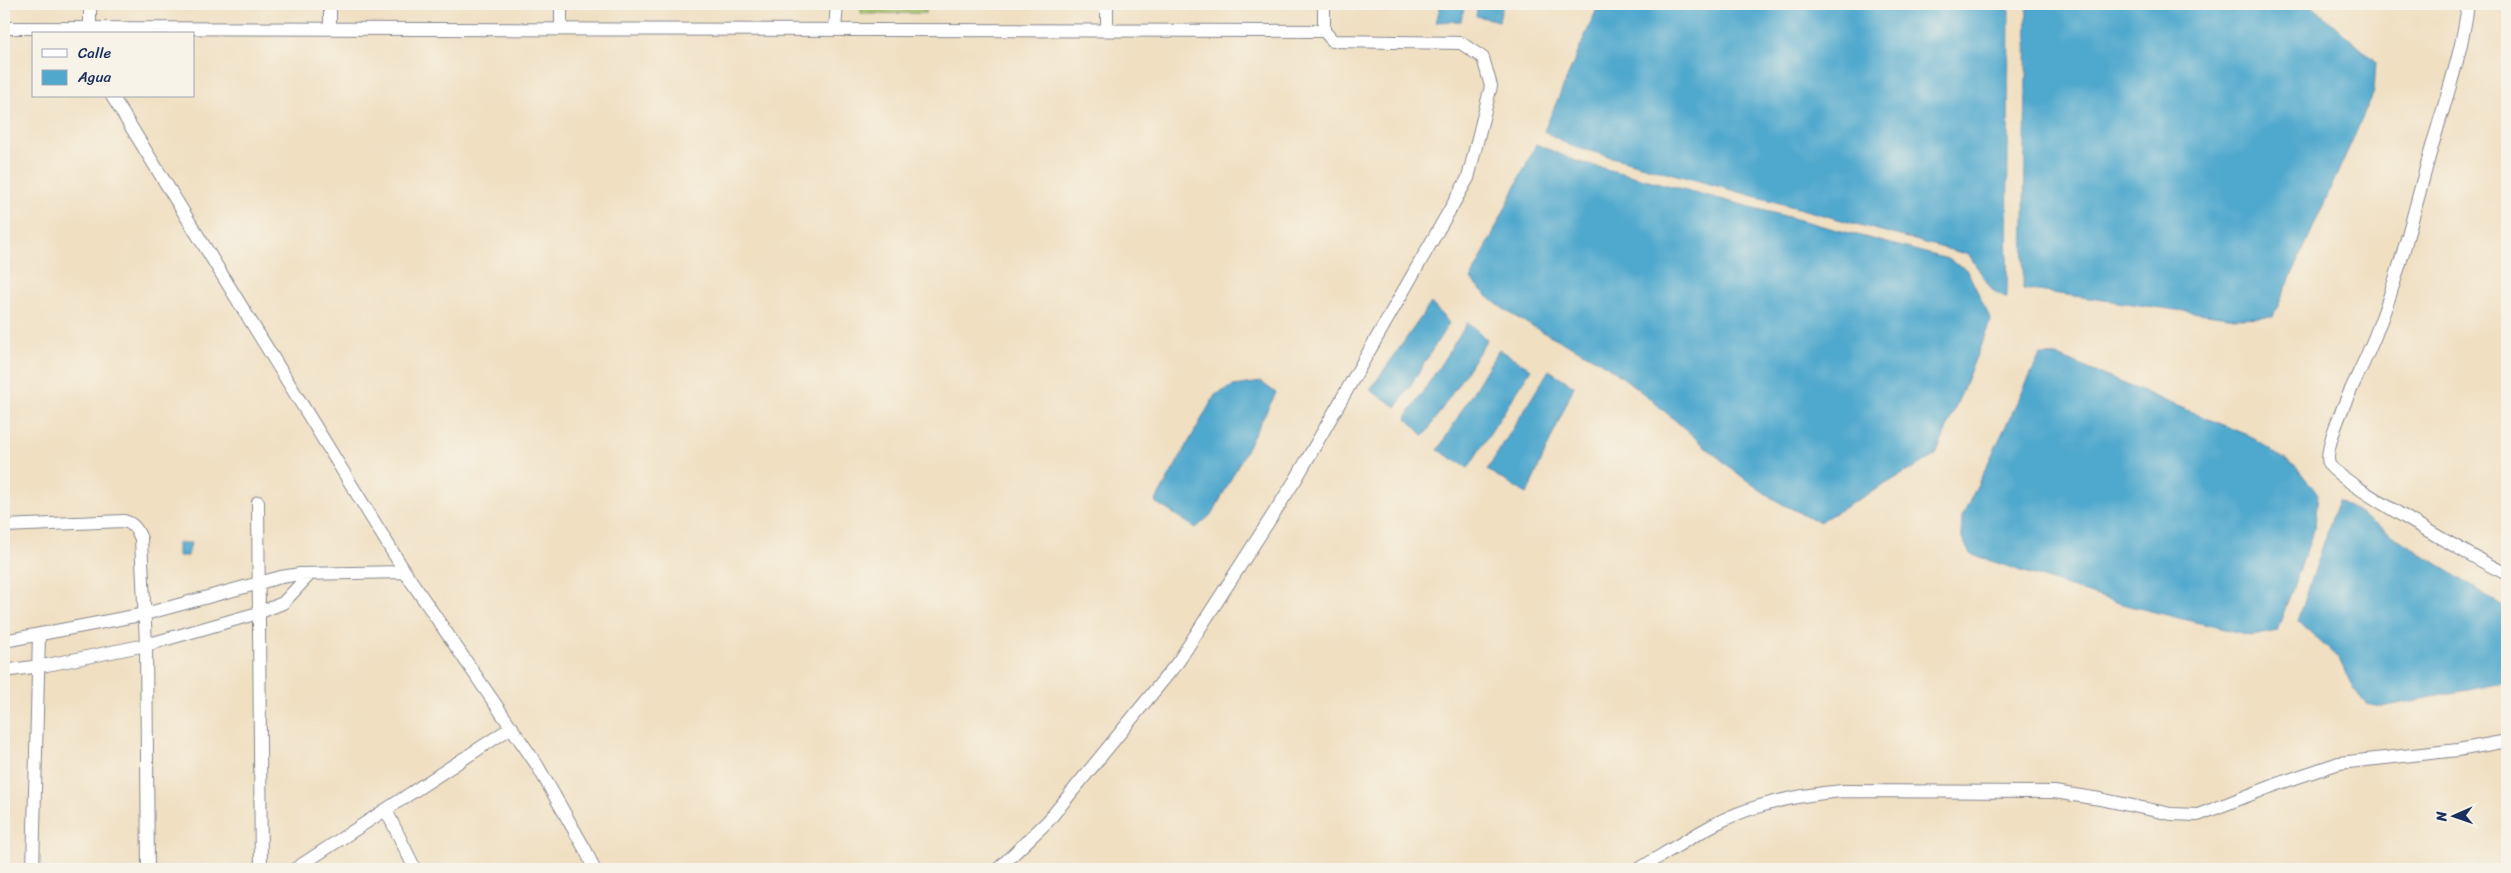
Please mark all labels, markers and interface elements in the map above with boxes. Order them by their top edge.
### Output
legend [32,32,195,98]
text: Calle [78,40,111,66]
text: Agua [77,64,111,90]
north arrow [2428,790,2478,840]
text: N [2429,811,2454,823]

